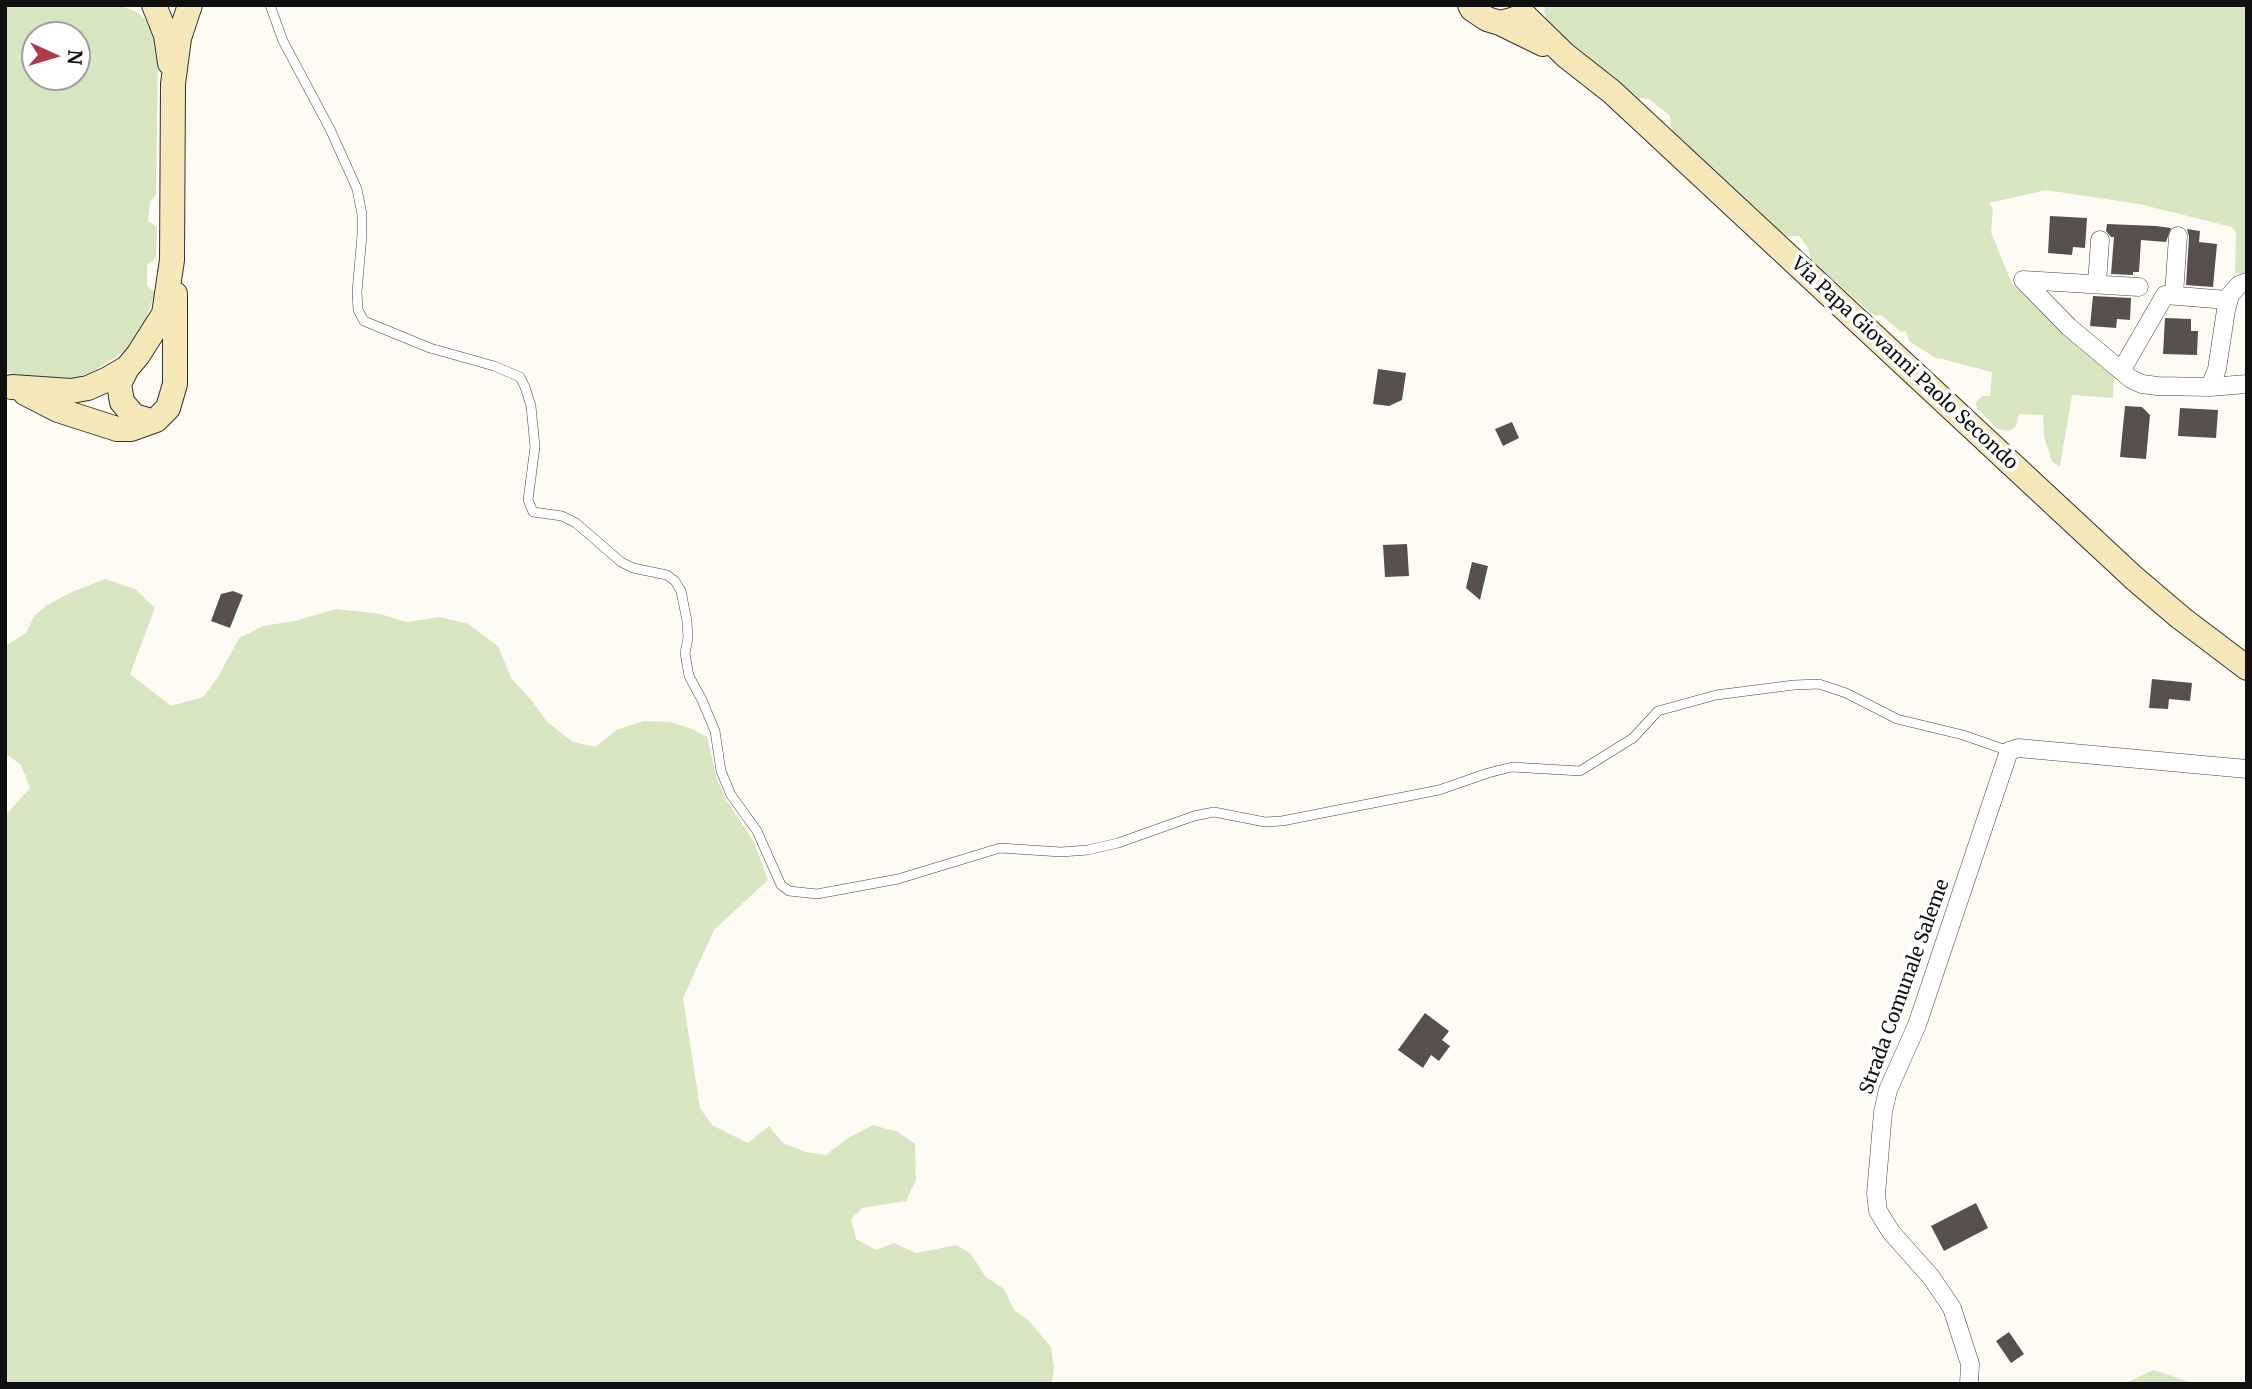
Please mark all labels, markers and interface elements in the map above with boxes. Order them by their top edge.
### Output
north arrow [21,21,91,91]
text: N [62,49,87,66]
street label: Via Papa Giovanni Paolo Secondo [1786,253,2022,475]
street label: Strada Comunale Saleme [1855,877,1955,1097]

